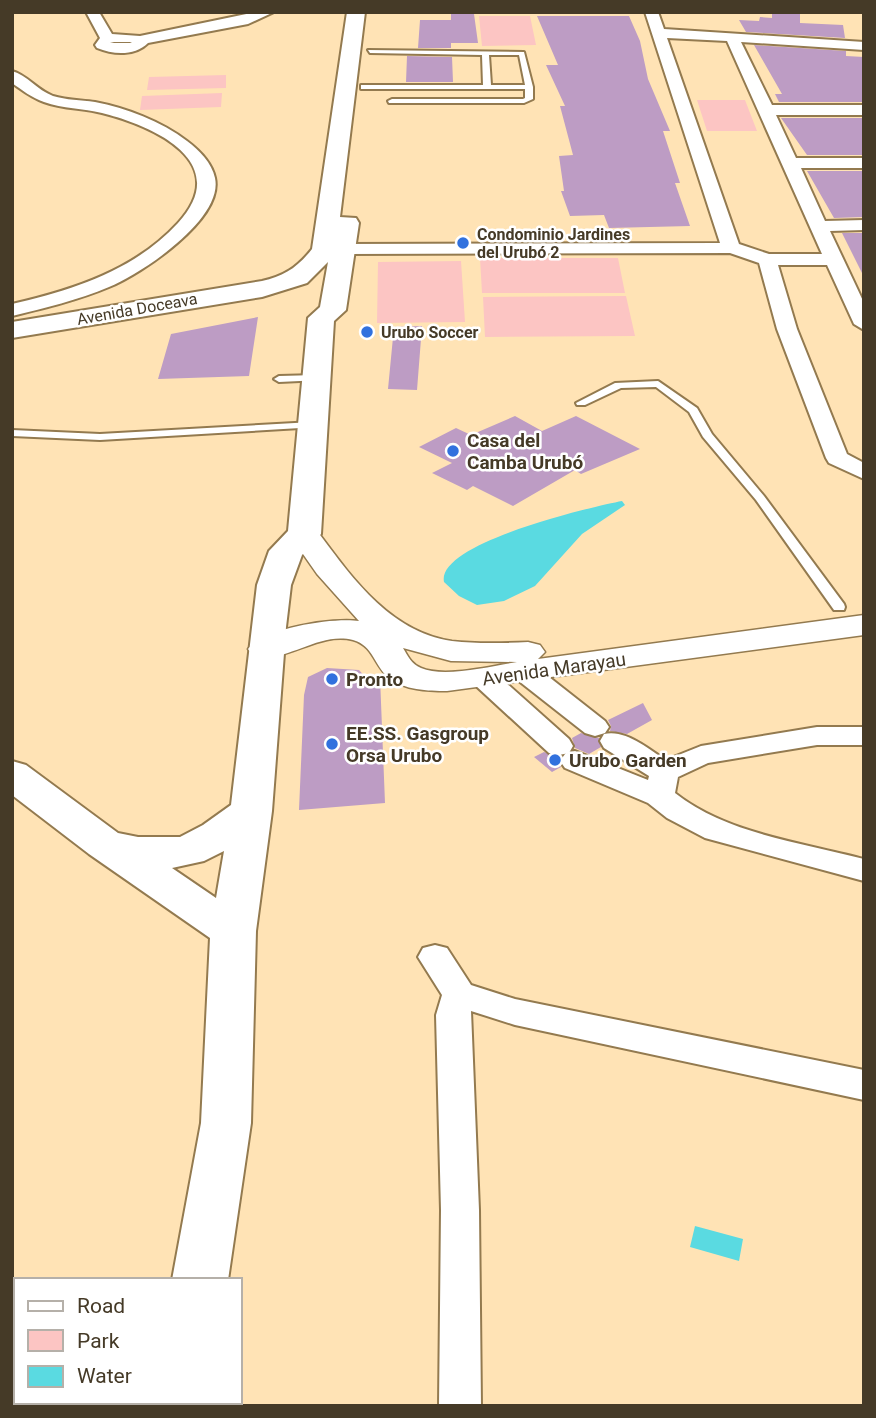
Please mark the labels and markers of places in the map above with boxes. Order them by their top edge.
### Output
place label: Condominio Jardines del Urubó 2 [477,225,630,262]
marker: Condominio Jardines del Urubó 2 [455,235,471,251]
place label: Urubo Soccer [381,323,479,342]
marker: Urubo Soccer [359,324,375,340]
place label: Casa del Camba Urubó [467,429,583,474]
marker: Casa del Camba Urubó [445,443,461,459]
place label: Pronto [346,668,403,691]
marker: Pronto [324,671,340,687]
place label: EE.SS. Gasgroup Orsa Urubo [346,722,489,767]
marker: EE.SS. Gasgroup Orsa Urubo [324,736,340,752]
place label: Urubo Garden [569,749,687,772]
marker: Urubo Garden [547,752,563,768]

